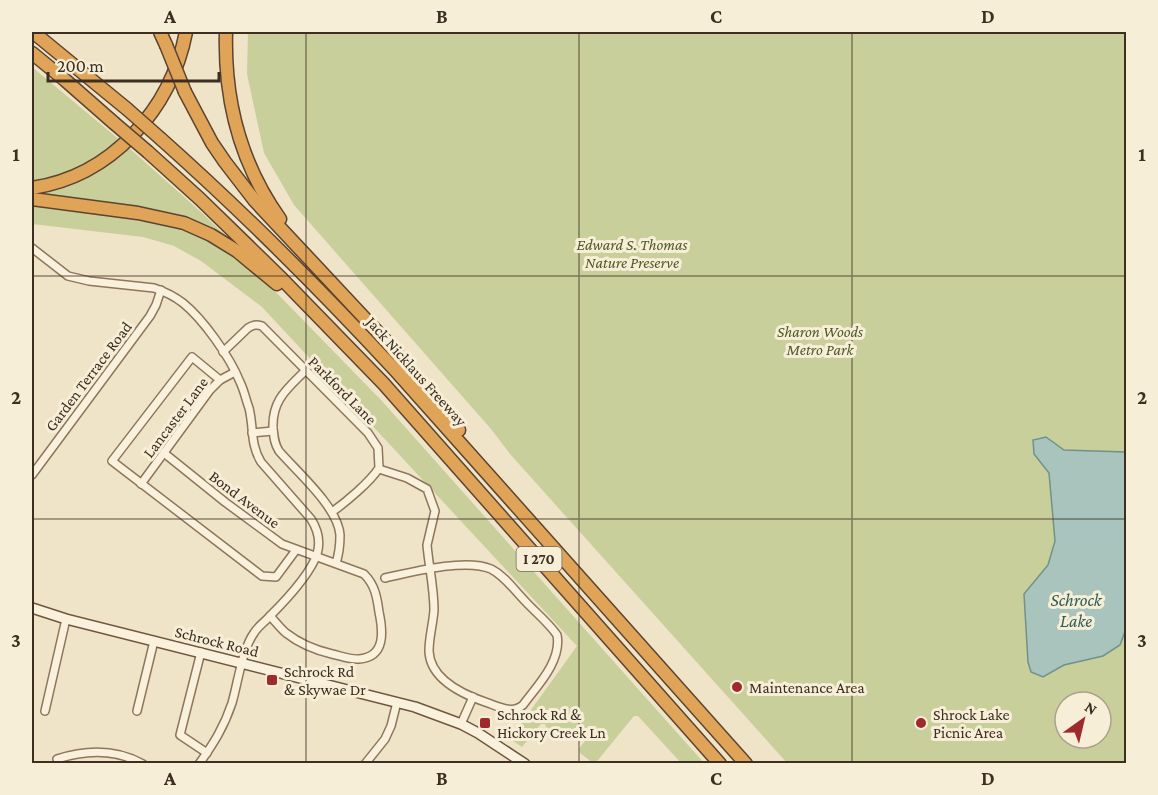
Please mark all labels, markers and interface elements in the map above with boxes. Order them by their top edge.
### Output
text: A [163,5,177,27]
text: B [436,5,448,27]
text: C [710,5,722,27]
text: D [981,5,995,27]
scale bar [48,45,219,83]
text: 200 m [57,56,104,76]
text: 1 [12,143,20,165]
text: 1 [1138,143,1146,165]
park label: Edward S. Thomas Nature Preserve [576,236,688,271]
street label: Jack Nicklaus Freeway [361,312,471,431]
street label: Garden Terrace Road [42,318,135,434]
park label: Sharon Woods Metro Park [777,323,863,358]
street label: Parkford Lane [305,353,380,428]
street label: Lancaster Lane [140,374,211,461]
text: 2 [11,386,21,408]
text: 2 [1137,386,1147,408]
street label: Bond Avenue [206,467,283,531]
road number: I 270 [516,547,562,571]
water label: Schrock Lake [1050,590,1103,631]
street label: Schrock Road [173,623,261,660]
text: 3 [11,629,21,651]
text: 3 [1137,629,1147,651]
place label: Schrock Rd & Skywae Dr [284,663,366,699]
marker: Schrock Rd & Skywae Dr [265,673,279,687]
place label: Maintenance Area [749,679,865,696]
marker: Maintenance Area [730,680,744,694]
north arrow [1053,690,1113,750]
text: N [1082,698,1100,718]
place label: Schrock Rd & Hickory Creek Ln [497,706,606,742]
place label: Shrock Lake Picnic Area [933,706,1010,741]
marker: Schrock Rd & Hickory Creek Ln [478,716,492,730]
marker: Shrock Lake Picnic Area [914,716,928,730]
text: A [163,767,177,789]
text: B [436,767,448,789]
text: C [710,767,722,789]
text: D [981,767,995,789]

